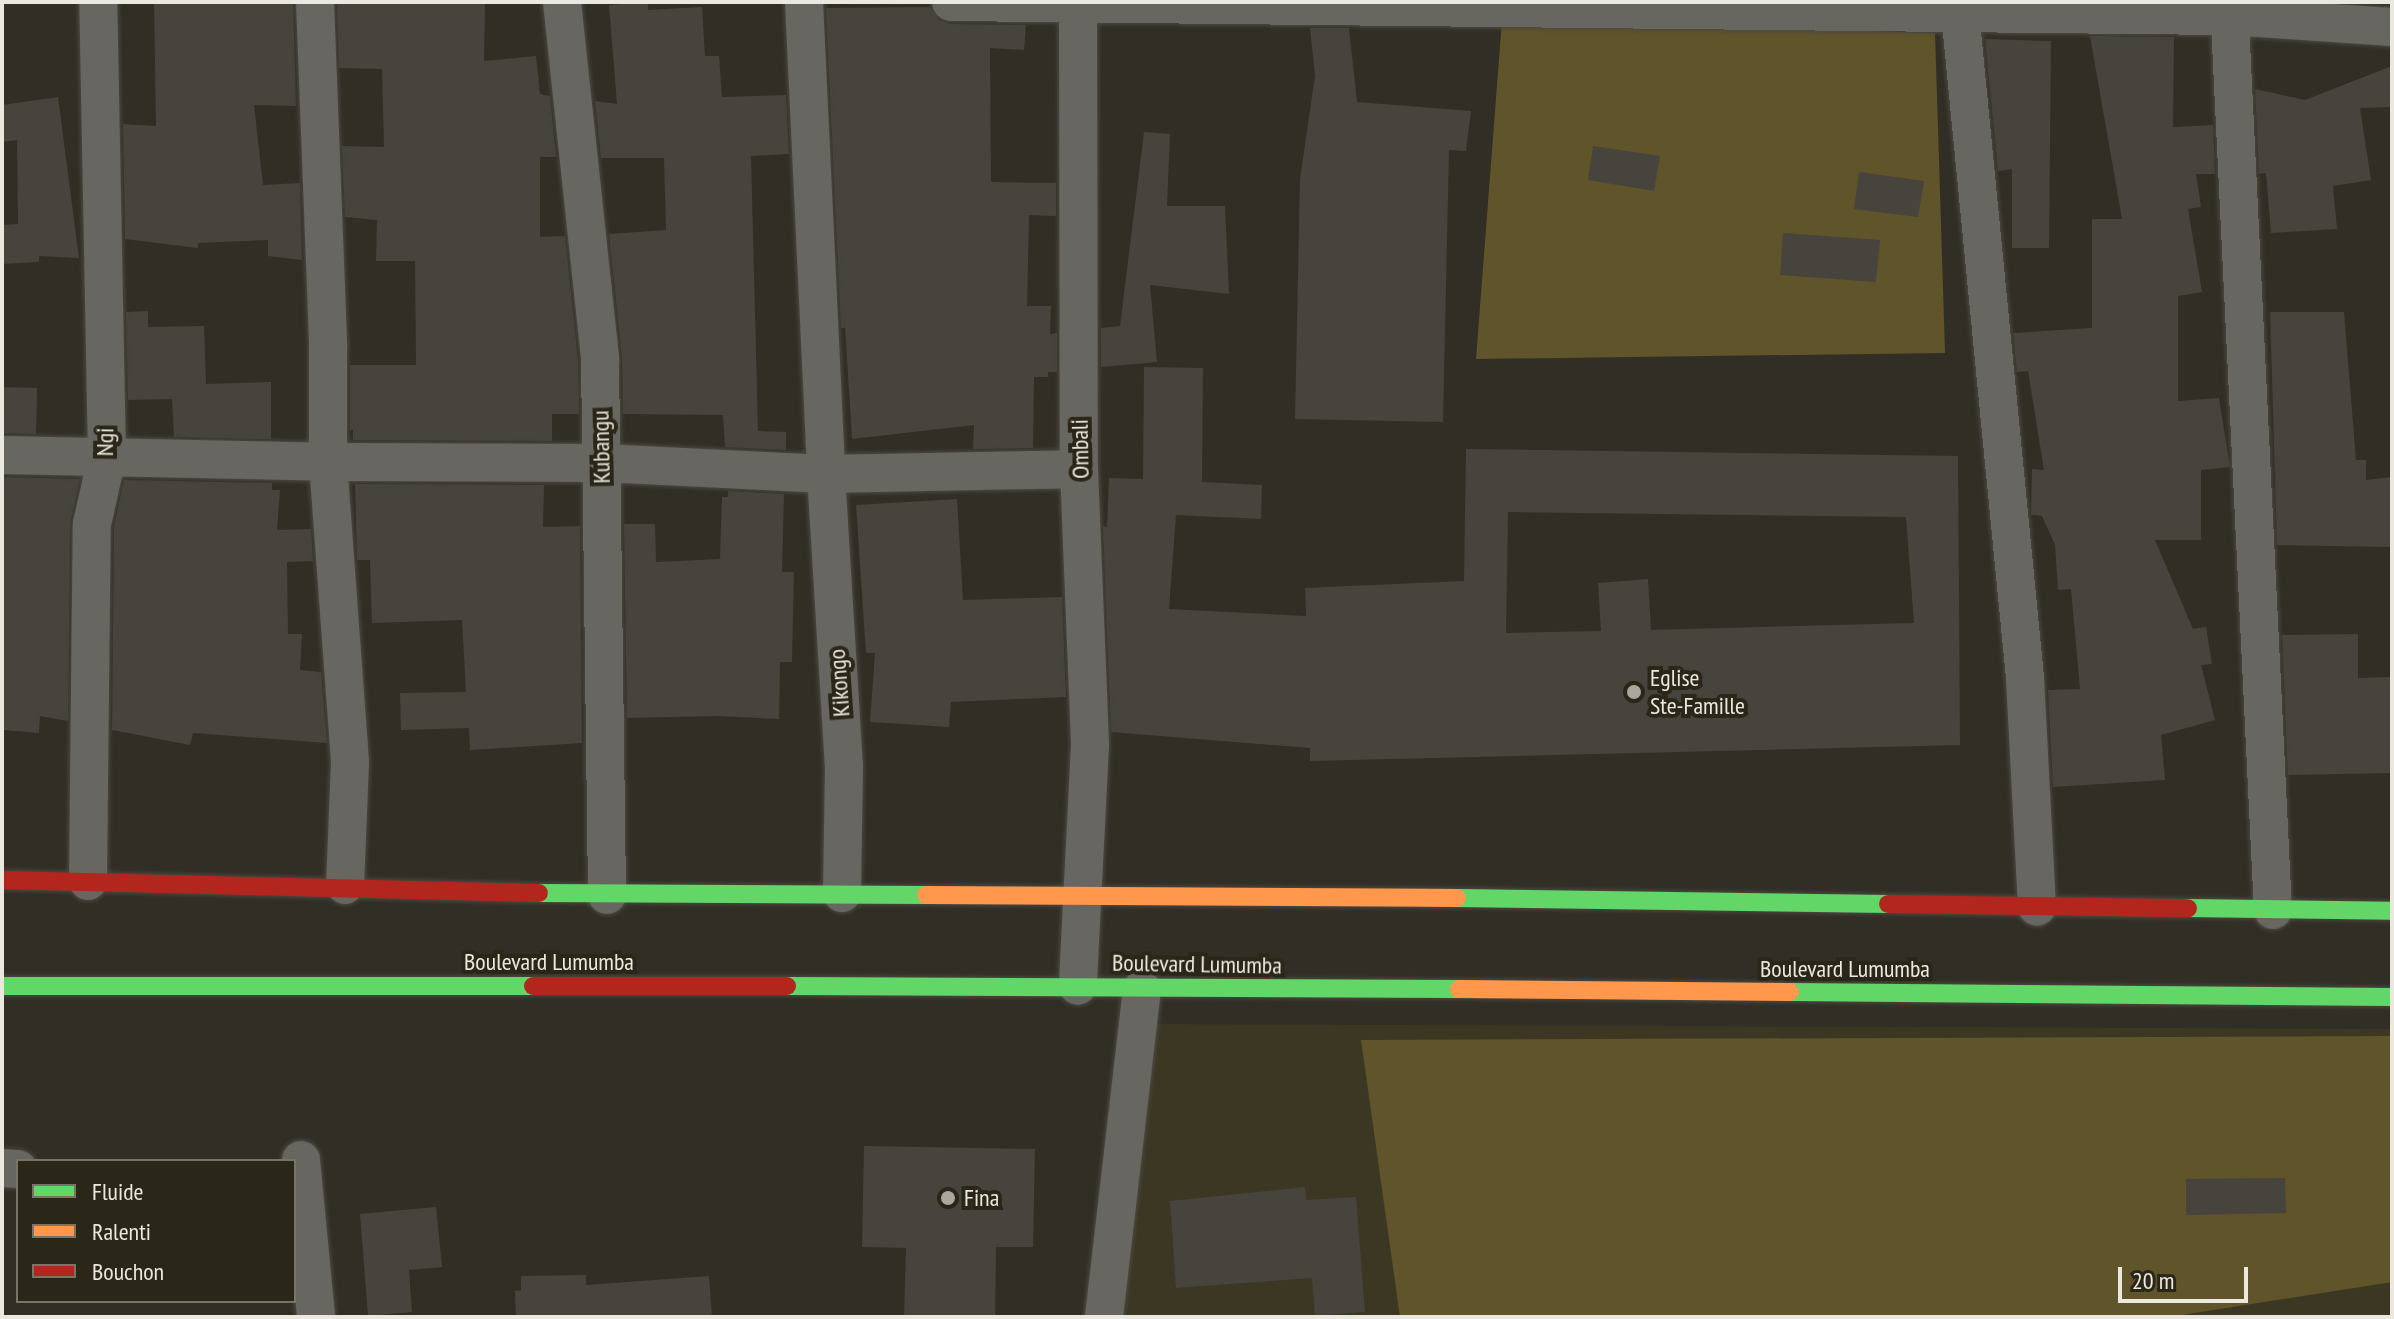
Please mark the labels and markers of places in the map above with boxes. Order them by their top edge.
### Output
place label: Eglise Ste-Famille [1650,664,1745,720]
marker: Eglise Ste-Famille [1625,683,1643,701]
place label: Fina [964,1184,999,1212]
marker: Fina [939,1189,957,1207]

